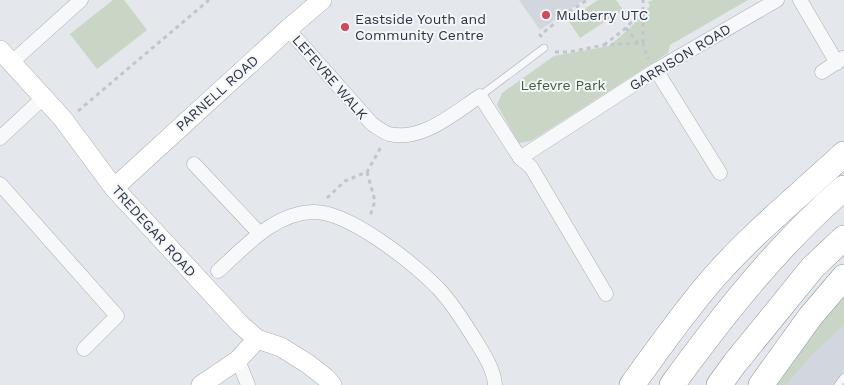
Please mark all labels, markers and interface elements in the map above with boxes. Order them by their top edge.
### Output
place label: Mulberry UTC [556,7,648,23]
marker: Mulberry UTC [540,9,552,21]
place label: Eastside Youth and Community Centre [355,11,486,43]
street label: GARRISON ROAD [626,20,734,94]
marker: Eastside Youth and Community Centre [339,21,351,33]
street label: LEFEVRE WALK [289,32,371,122]
street label: PARNELL ROAD [172,52,262,134]
park label: Lefevre Park [520,77,606,93]
street label: TREDEGAR ROAD [109,182,199,280]

